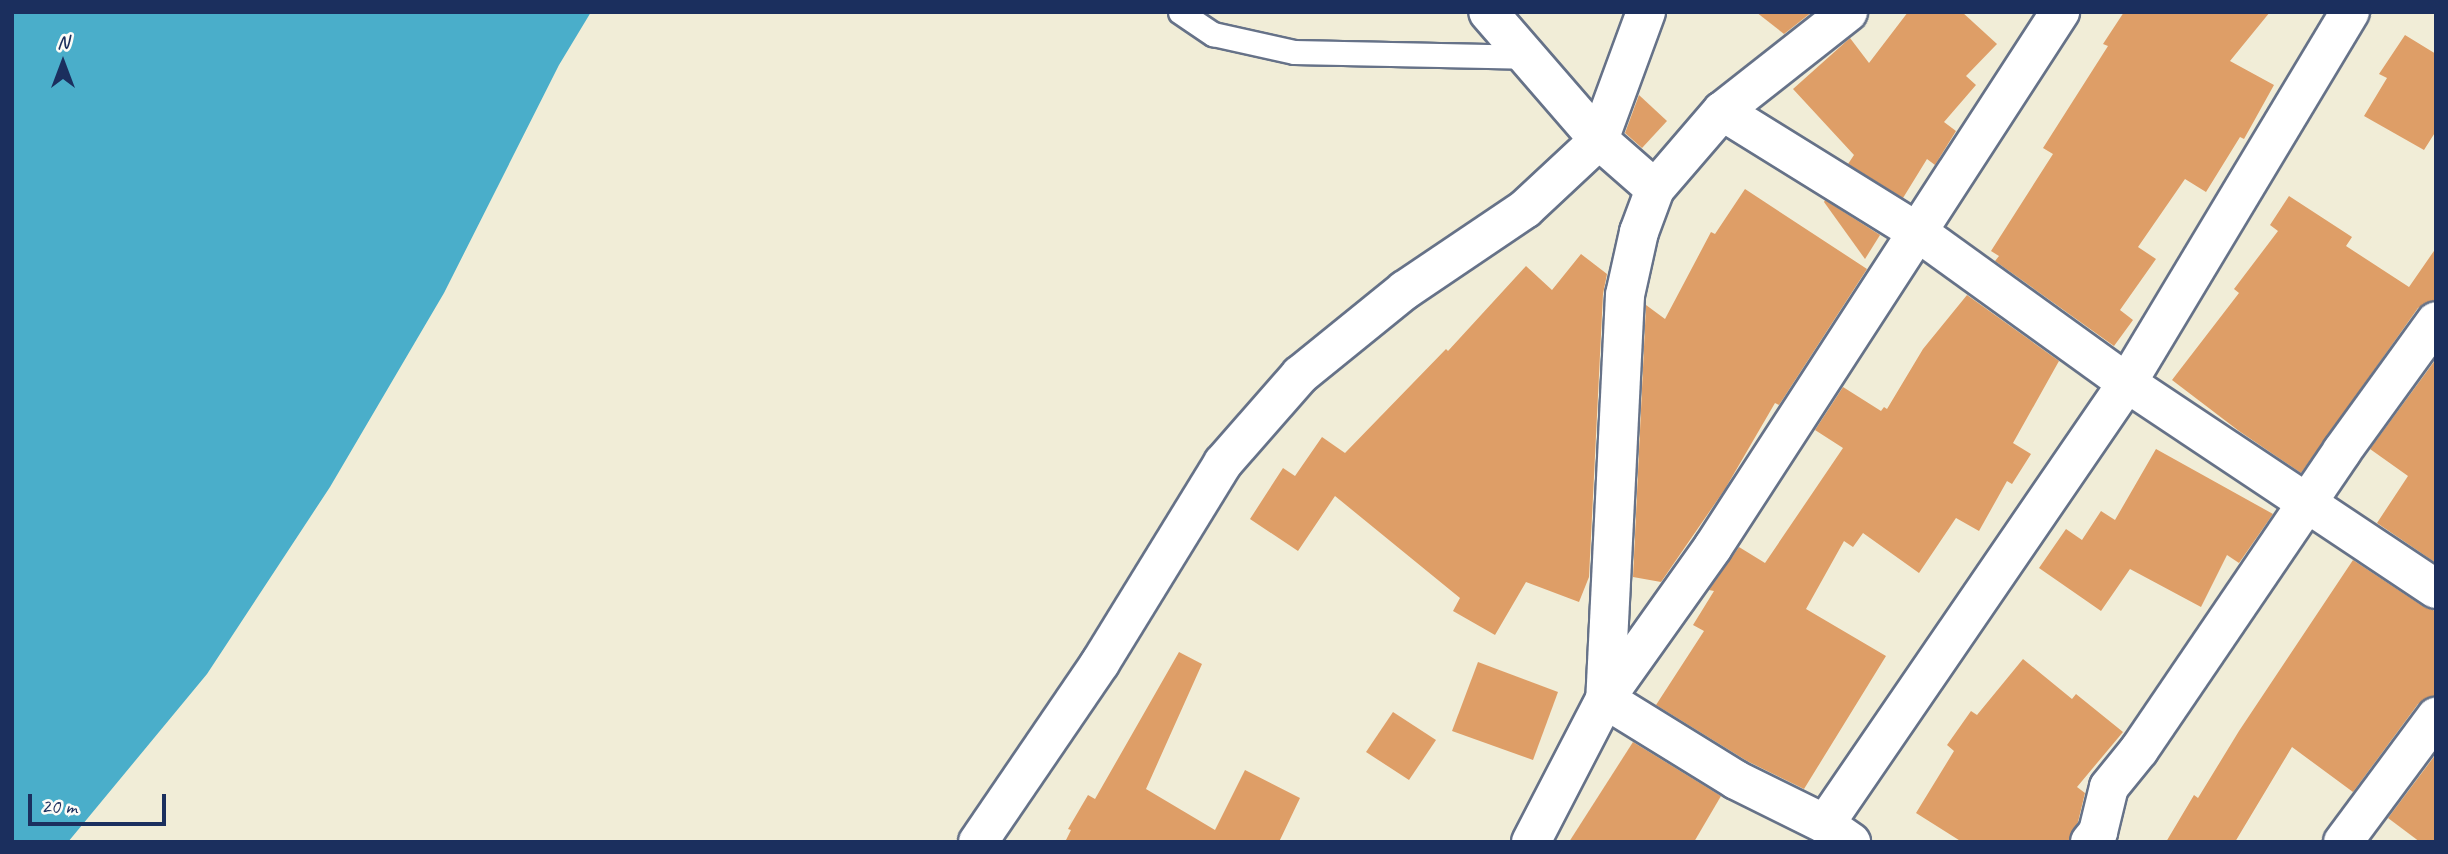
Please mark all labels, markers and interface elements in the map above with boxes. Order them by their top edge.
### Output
north arrow [28,28,98,98]
text: N [57,30,69,54]
scale bar [32,780,170,824]
text: 20 m [41,793,77,819]

